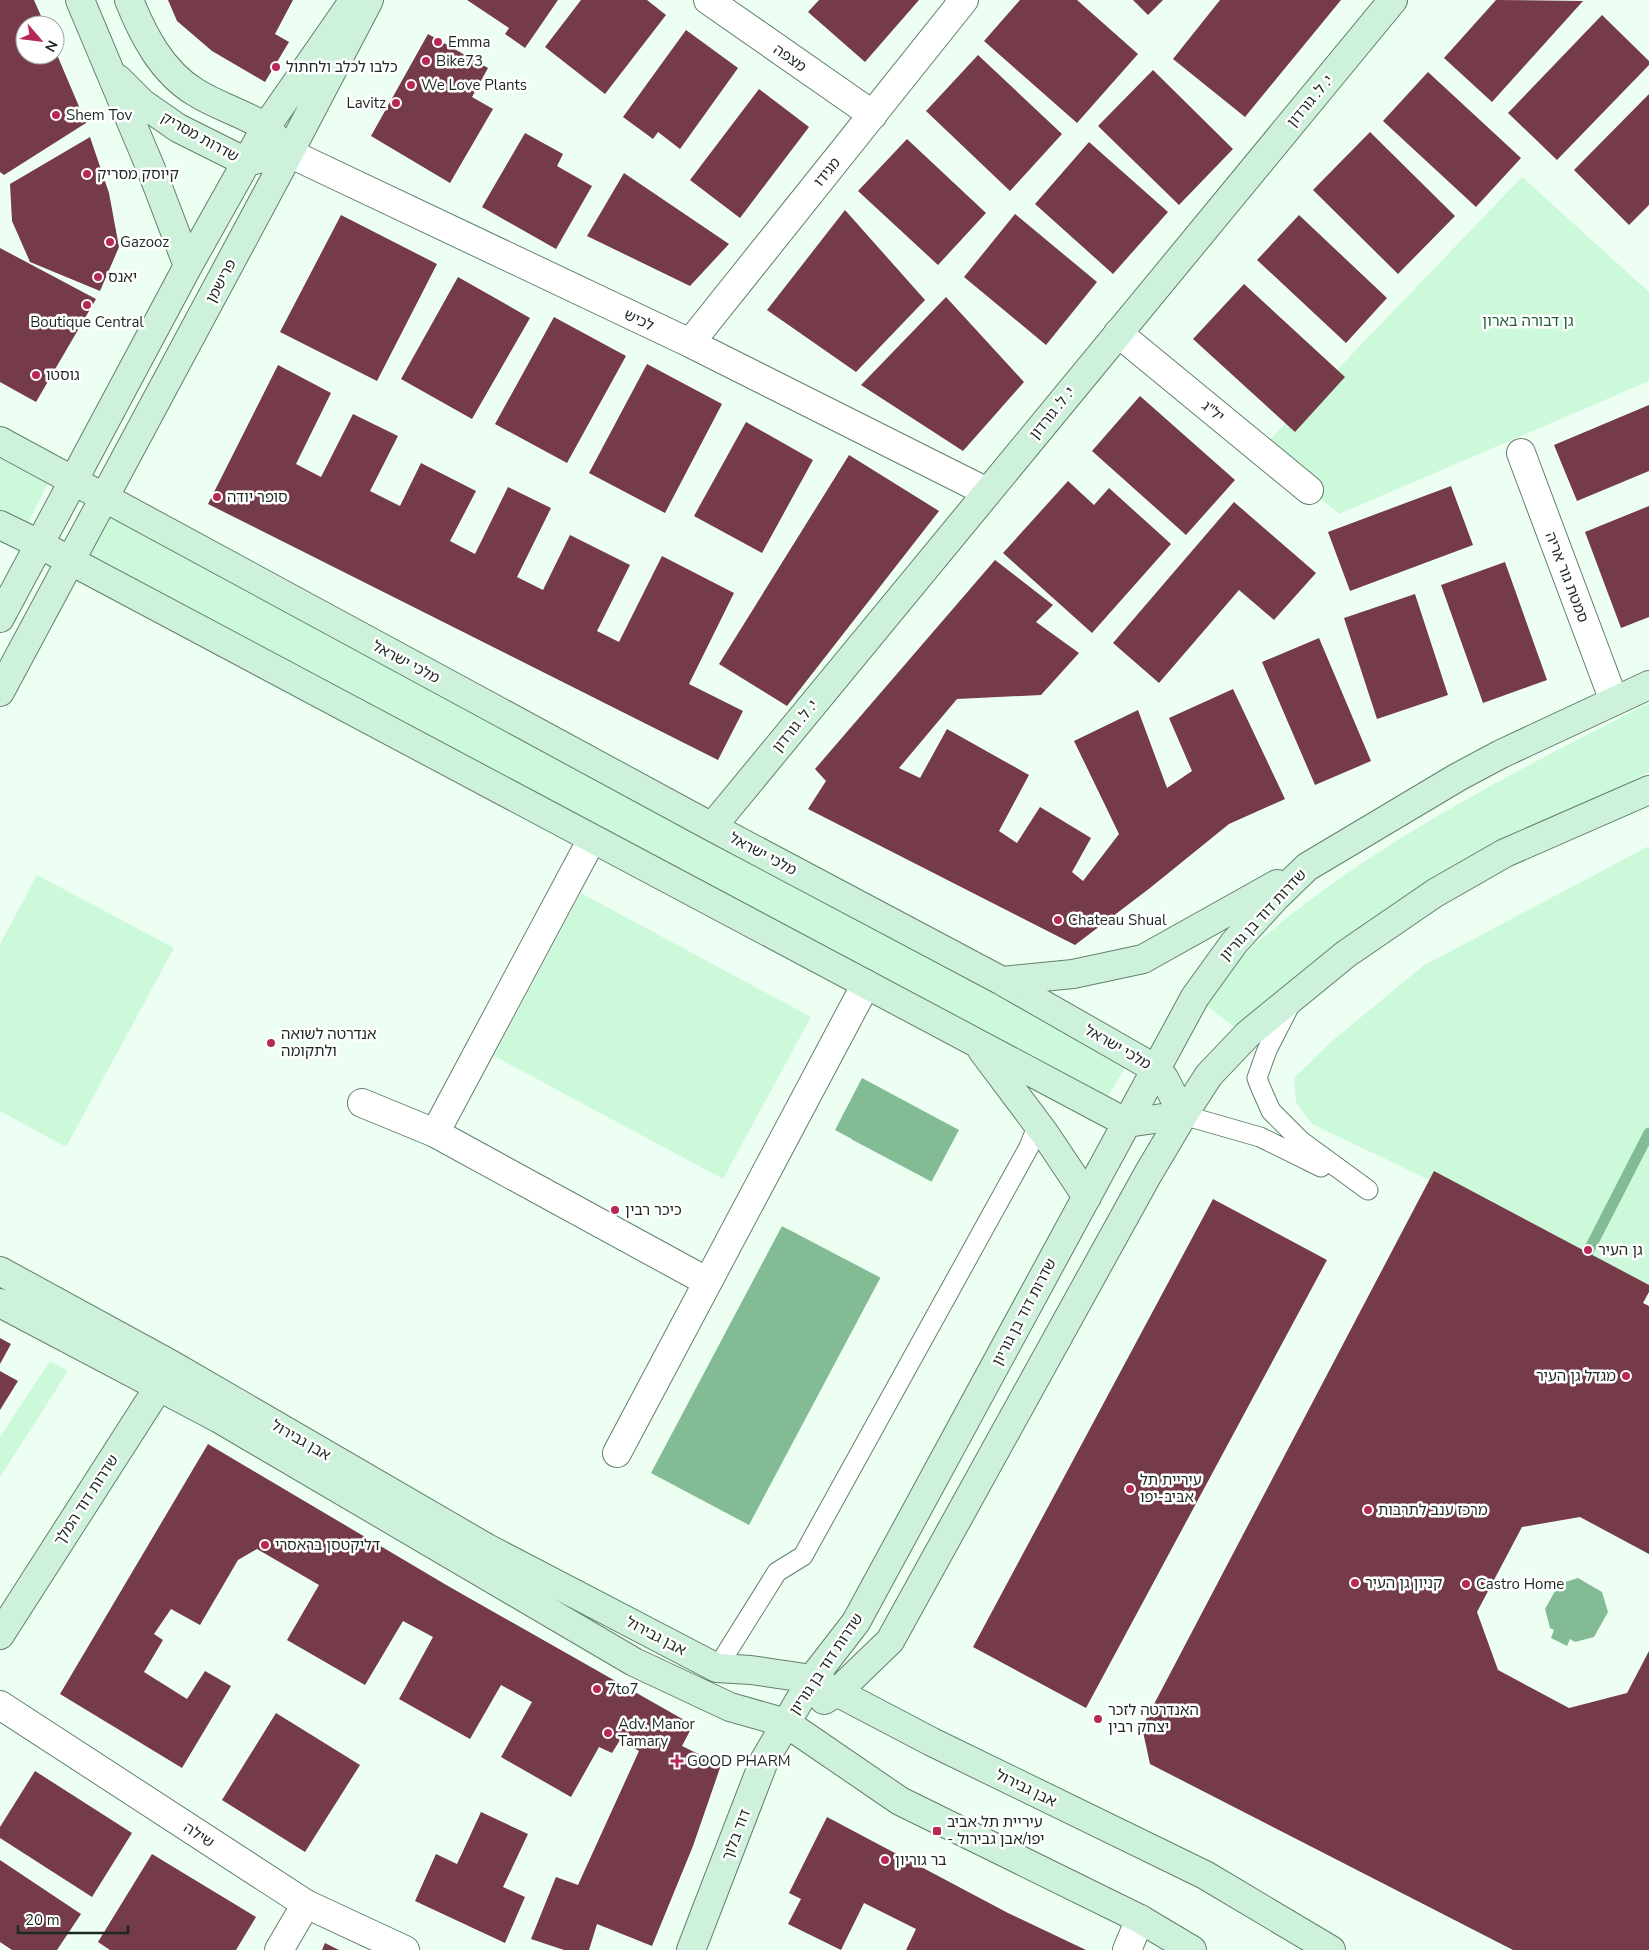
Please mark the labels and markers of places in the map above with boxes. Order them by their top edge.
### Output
place label: Emma [448,32,490,52]
marker: Emma [432,36,444,48]
place label: Bike73 [436,51,483,71]
marker: Bike73 [420,55,432,67]
place label: כלבו לכלב ולחתול [286,57,398,77]
marker: כלבו לכלב ולחתול [270,61,282,73]
place label: We Love Plants [421,75,527,95]
marker: We Love Plants [405,79,417,91]
place label: Lavitz [347,93,386,113]
marker: Lavitz [390,97,402,109]
place label: Shem Tov [66,105,133,125]
marker: Shem Tov [50,109,62,121]
place label: קיוסק מסריק [97,164,179,184]
marker: קיוסק מסריק [81,168,93,180]
place label: Gazooz [120,232,169,252]
marker: Gazooz [104,236,116,248]
place label: יאנס [108,267,137,287]
marker: יאנס [92,271,104,283]
marker: Boutique Central [81,299,93,311]
place label: Boutique Central [30,312,144,332]
place label: גוסטו [46,365,80,385]
marker: גוסטו [30,369,42,381]
place label: סופר יודה [227,487,288,507]
marker: סופר יודה [211,491,223,503]
place label: Chateau Shual [1068,910,1167,930]
marker: Chateau Shual [1052,914,1064,926]
place label: אנדרטה לשואה ולתקומה [281,1024,377,1061]
marker: אנדרטה לשואה ולתקומה [265,1037,277,1049]
place label: כיכר רבין [625,1200,682,1220]
marker: כיכר רבין [609,1204,621,1216]
place label: גן העיר [1598,1240,1643,1260]
marker: גן העיר [1582,1244,1594,1256]
place label: מגדל גן העיר [1536,1366,1616,1386]
marker: מגדל גן העיר [1620,1370,1632,1382]
place label: עיריית תל אביב-יפו [1140,1470,1202,1507]
marker: עיריית תל אביב-יפו [1124,1483,1136,1495]
place label: מרכז ענב לתרבות [1378,1500,1488,1520]
marker: מרכז ענב לתרבות [1362,1504,1374,1516]
place label: דליקטסן בראסרי [275,1535,380,1555]
marker: דליקטסן בראסרי [259,1539,271,1551]
place label: קניון גן העיר [1365,1573,1442,1593]
place label: Castro Home [1476,1574,1564,1594]
marker: קניון גן העיר [1349,1577,1361,1589]
marker: Castro Home [1460,1578,1472,1590]
place label: 7to7 [607,1679,639,1699]
marker: 7to7 [591,1683,603,1695]
place label: האנדרטה לזכר יצחק רבין [1108,1700,1199,1737]
marker: האנדרטה לזכר יצחק רבין [1092,1713,1104,1725]
place label: Adv. Manor Tamary [618,1714,696,1751]
marker: Adv. Manor Tamary [602,1727,614,1739]
place label: GOOD PHARM [687,1751,791,1771]
marker: GOOD PHARM [671,1755,683,1767]
place label: עיריית תל אביב - יפו/אבן גבירול [947,1812,1044,1849]
marker: עיריית תל אביב - יפו/אבן גבירול [931,1825,943,1837]
place label: בר גוריון [895,1850,947,1870]
marker: בר גוריון [879,1854,891,1866]

